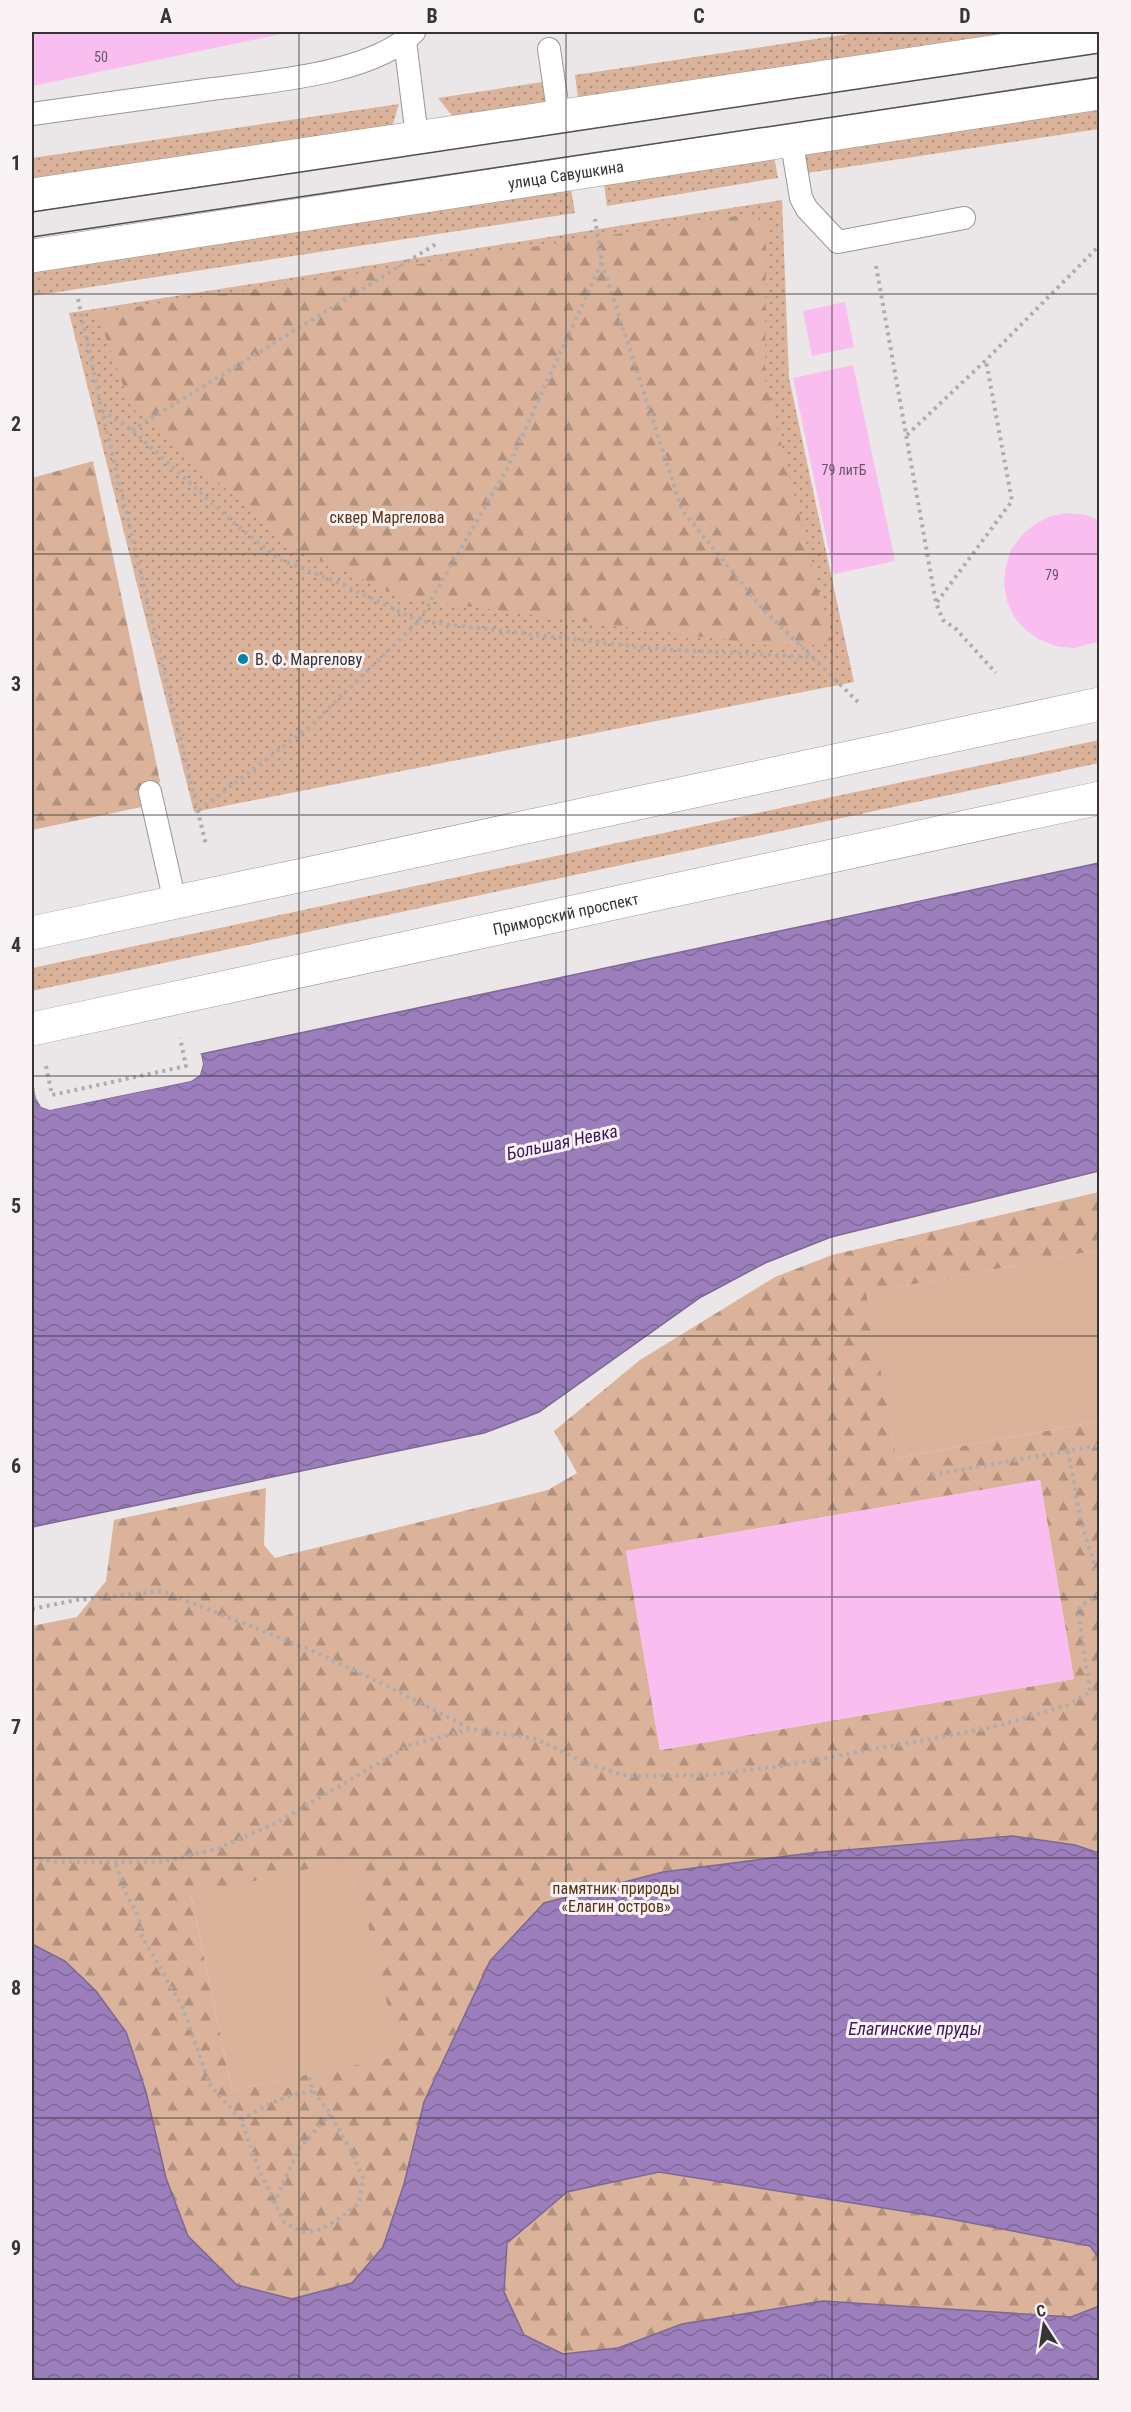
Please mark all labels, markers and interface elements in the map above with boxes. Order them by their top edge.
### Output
text: A [160,4,172,28]
text: B [426,4,438,28]
text: C [693,4,705,28]
text: D [959,4,971,28]
house number: 50 [94,49,108,65]
text: 1 [11,151,21,175]
street label: улица Савушкина [507,156,625,193]
text: 2 [11,412,21,436]
house number: 79 литБ [822,462,867,478]
park label: сквер Маргелова [329,508,445,527]
house number: 79 [1045,567,1059,583]
place label: В. Ф. Маргелову [255,650,362,669]
marker: В. Ф. Маргелову [236,652,250,666]
text: 3 [11,672,21,696]
street label: Приморский проспект [491,889,641,939]
text: 4 [11,933,21,957]
water label: Большая Невка [504,1120,620,1164]
text: 5 [11,1194,21,1218]
text: 6 [11,1454,21,1478]
text: 7 [11,1715,21,1739]
park label: памятник природы «Елагин остров» [552,1879,680,1916]
text: 8 [11,1976,21,2000]
water label: Елагинские пруды [848,2018,982,2039]
text: 9 [11,2236,21,2260]
north arrow [1014,2295,1074,2355]
text: С [1035,2301,1047,2321]

